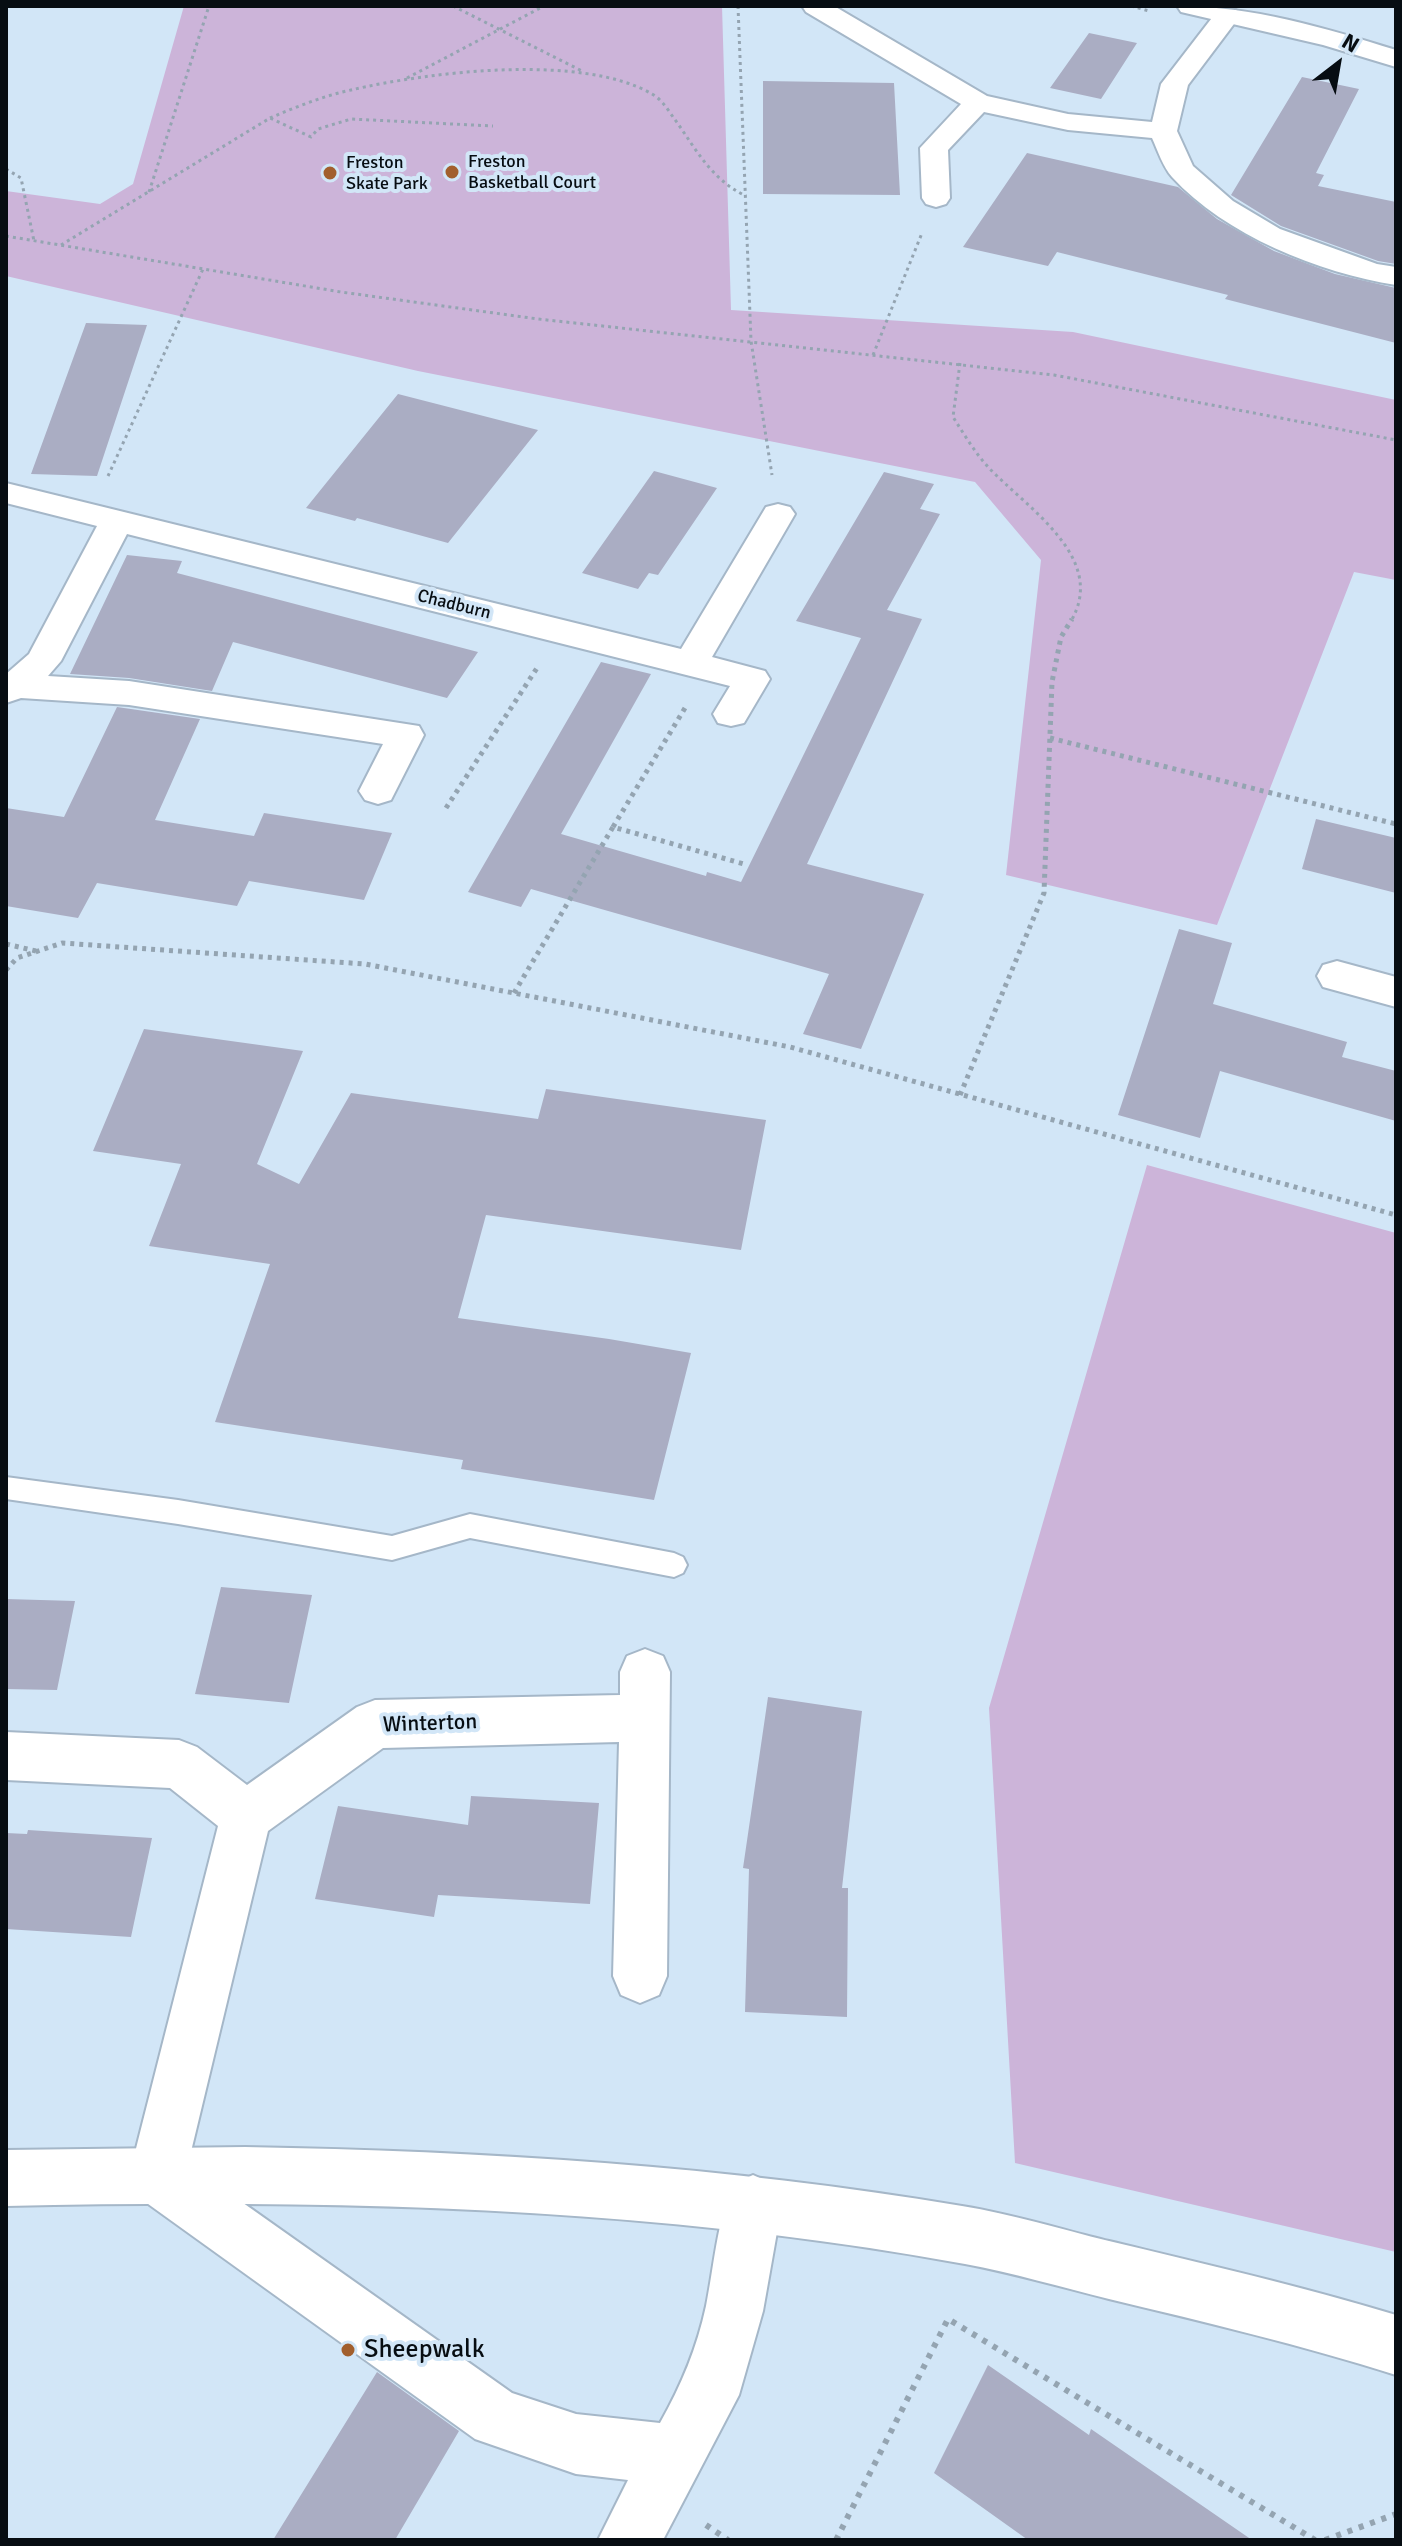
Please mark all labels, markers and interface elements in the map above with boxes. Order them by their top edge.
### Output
north arrow [1298,24,1378,104]
text: N [1337,27,1364,59]
place label: Freston Basketball Court [468,151,596,194]
place label: Freston Skate Park [346,152,428,194]
marker: Freston Basketball Court [443,163,461,181]
marker: Freston Skate Park [321,164,339,182]
street label: Chadburn [415,585,493,625]
street label: Winterton [382,1709,478,1739]
place label: Sheepwalk [364,2334,485,2366]
marker: Sheepwalk [339,2341,357,2359]

